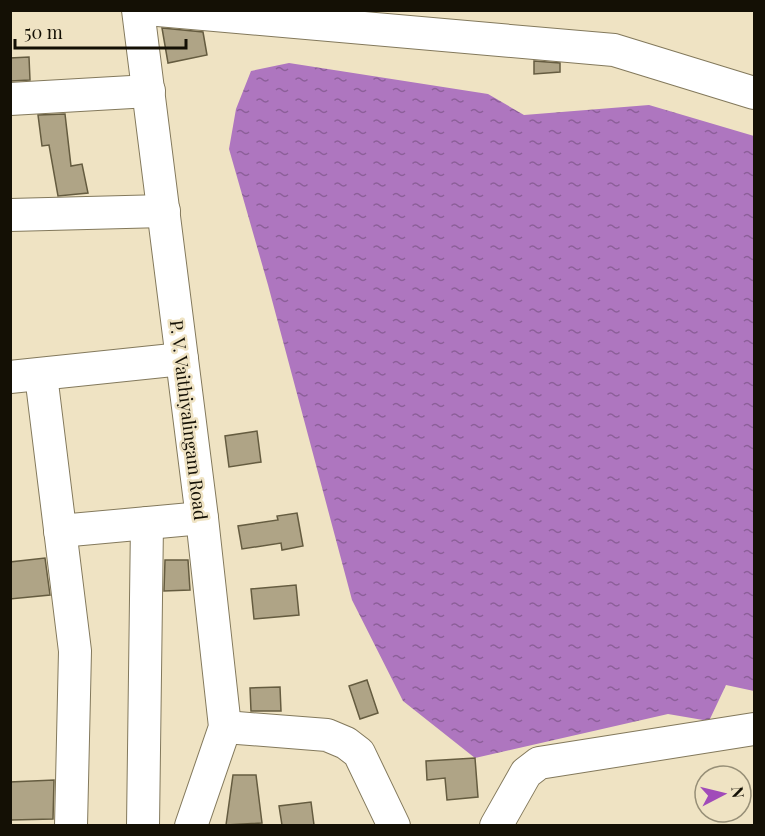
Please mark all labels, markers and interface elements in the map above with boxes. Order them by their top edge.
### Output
scale bar [15,12,186,50]
text: 50 m [24,20,63,44]
street label: P. V. Vaithiyalingam Road [165,319,213,522]
north arrow [693,764,753,824]
text: N [727,785,750,800]

